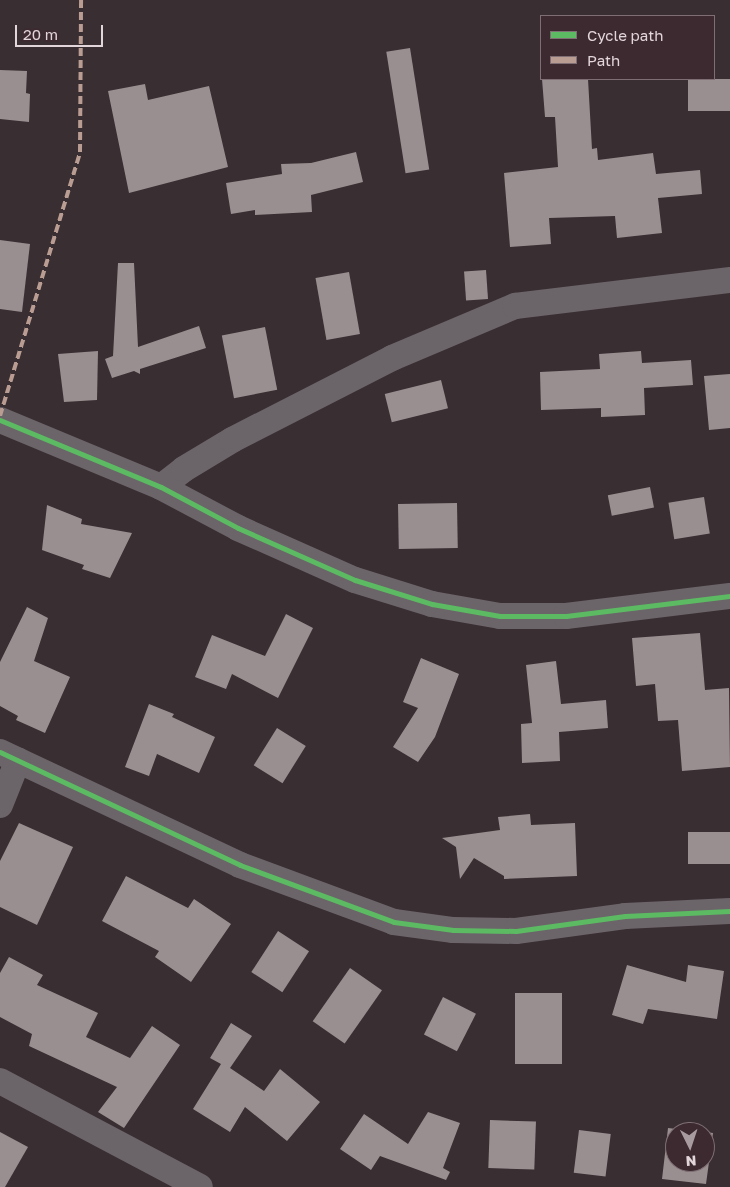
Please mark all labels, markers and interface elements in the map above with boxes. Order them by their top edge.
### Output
scale bar [18,15,105,47]
legend [540,15,715,80]
text: 20 m [23,25,58,43]
text: Cycle path [587,26,663,44]
text: Path [587,51,620,69]
north arrow [665,1122,715,1172]
text: N [685,1153,697,1170]

